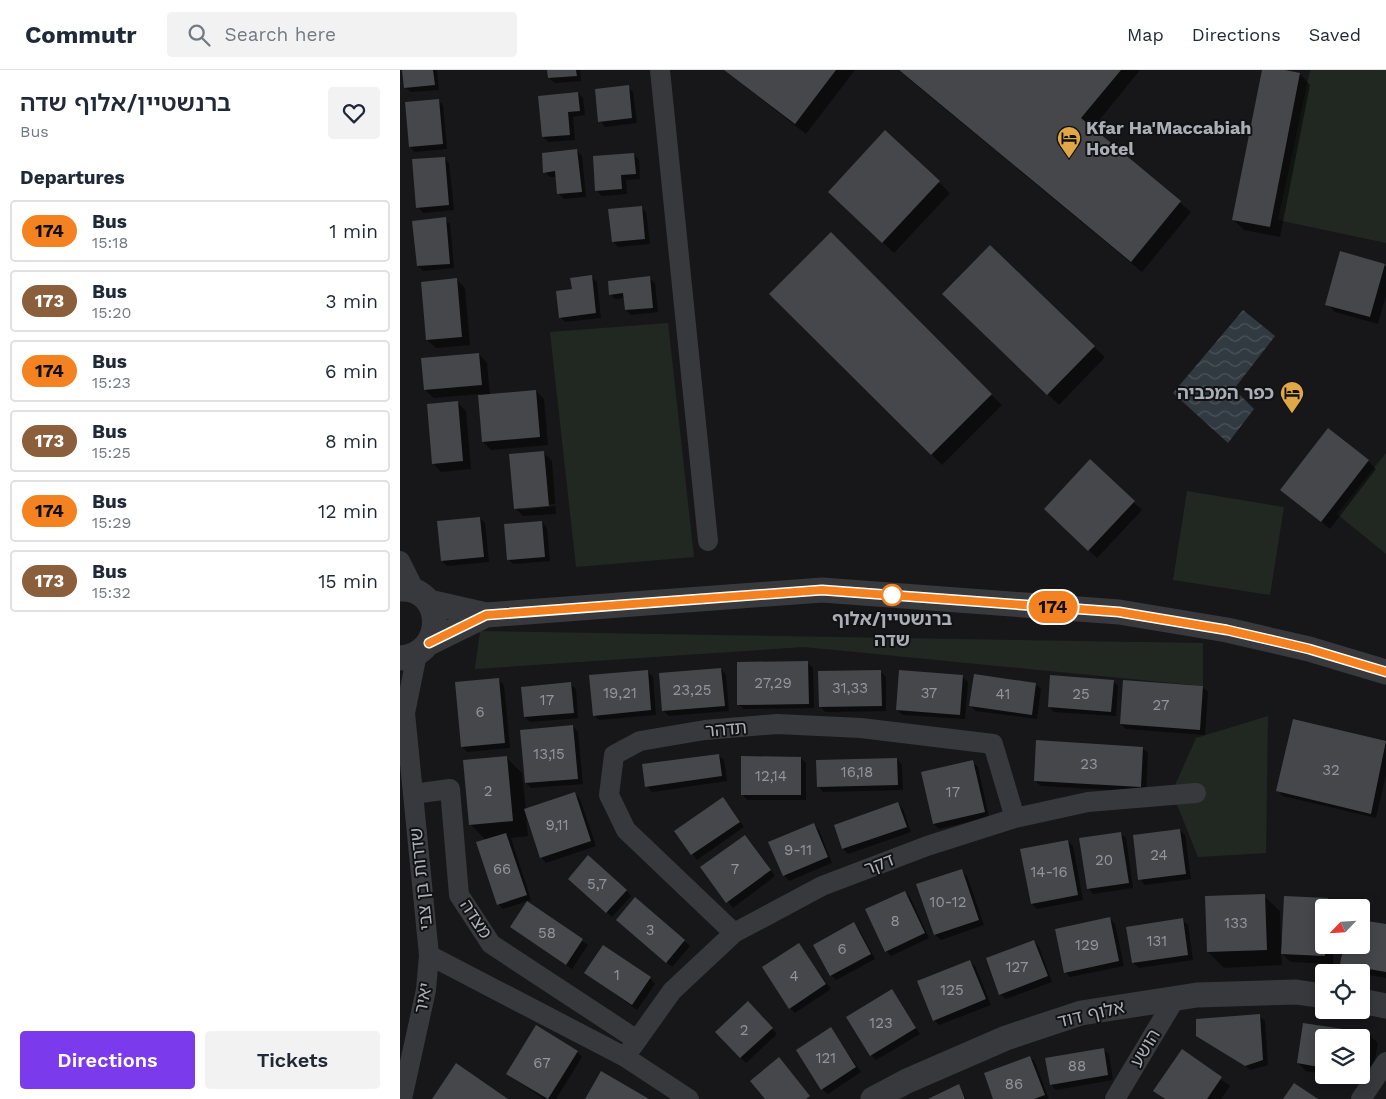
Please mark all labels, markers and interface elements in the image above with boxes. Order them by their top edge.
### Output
search box [167,12,517,57]
text: Commutr [25,21,137,49]
icon: search [185,21,213,49]
text: Search here [225,23,336,46]
text: Map [1127,24,1164,45]
text: Directions [1192,24,1281,45]
text: Saved [1309,24,1361,45]
button: heart [328,87,380,139]
text: ברנשטיין/אלוף שדה [20,89,231,117]
place label: Kfar Ha'Maccabiah Hotel [1086,117,1252,159]
text: Bus [20,122,49,141]
hotel icon: Kfar Ha'Maccabiah Hotel [1056,125,1082,159]
text: Departures [20,166,125,189]
text: Bus [92,210,127,233]
text: 174 [35,220,64,241]
text: 1 min [329,220,378,243]
text: 15:18 [92,233,128,252]
text: Bus [92,280,127,303]
text: 173 [35,290,64,311]
text: 3 min [326,290,378,313]
text: 15:20 [92,303,132,322]
text: Bus [92,350,127,373]
text: 174 [35,360,64,381]
text: 6 min [325,360,378,383]
text: 15:23 [92,373,131,392]
hotel icon: כפר המכביה [1279,380,1305,414]
place label: כפר המכביה [1177,382,1274,403]
text: Bus [92,420,127,443]
text: 173 [35,430,64,451]
text: 8 min [325,430,378,453]
text: 15:25 [92,443,131,462]
text: Bus [92,490,127,513]
text: 174 [35,500,64,521]
text: 12 min [318,500,378,523]
text: 15:29 [92,513,132,532]
text: Bus [92,560,127,583]
text: 173 [35,570,64,591]
text: 15 min [318,570,378,593]
text: 15:32 [92,583,131,602]
marker: ברנשטיין/אלוף שדה [881,584,903,606]
line badge: 174 [1024,591,1082,623]
text: 174 [1039,596,1067,617]
place label: ברנשטיין/אלוף שדה [832,608,952,650]
house number: 27,29 [754,674,792,692]
house number: 31,33 [832,679,868,697]
house number: 23,25 [673,681,711,699]
house number: 19,21 [603,684,637,702]
house number: 37 [921,684,937,702]
house number: 41 [996,685,1010,703]
house number: 25 [1072,685,1090,703]
house number: 17 [540,691,554,709]
house number: 27 [1153,696,1169,714]
house number: 6 [475,703,485,721]
street label: תדהר [704,716,748,741]
house number: 13,15 [533,745,565,763]
house number: 23 [1080,755,1098,773]
house number: 32 [1322,761,1340,779]
house number: 16,18 [841,763,873,781]
house number: 12,14 [755,767,787,785]
house number: 2 [484,782,492,800]
house number: 17 [946,783,960,801]
house number: 9,11 [546,816,568,834]
street label: שדרות בן צבי [405,827,436,931]
house number: 9-11 [784,841,812,859]
house number: 24 [1150,846,1168,864]
street label: דקר [861,848,897,879]
house number: 20 [1095,851,1113,869]
house number: 66 [493,860,511,878]
house number: 7 [731,860,739,878]
house number: 14-16 [1030,863,1068,881]
house number: 5,7 [587,875,607,893]
house number: 10-12 [930,893,966,911]
street label: מצדה [456,895,497,942]
north arrow [1315,899,1370,954]
map controls [1315,899,1370,1084]
house number: 8 [890,912,900,930]
house number: 133 [1224,914,1248,932]
house number: 3 [646,921,654,939]
house number: 58 [538,924,556,942]
house number: 131 [1147,932,1167,950]
house number: 129 [1075,936,1099,954]
house number: 6 [837,940,847,958]
house number: 127 [1006,958,1028,976]
button: locate [1315,964,1370,1019]
house number: 1 [614,966,620,984]
house number: 4 [789,967,799,985]
street label: יאיר [409,981,436,1015]
house number: 125 [940,981,964,999]
street label: אלוף דוד [1055,996,1127,1031]
house number: 123 [869,1014,893,1032]
house number: 2 [740,1021,748,1039]
street label: הושע [1125,1025,1164,1071]
button: layers [1315,1029,1370,1084]
button: Directions [20,1031,195,1089]
button: Tickets [205,1031,380,1089]
house number: 121 [816,1049,836,1067]
house number: 67 [533,1054,551,1072]
house number: 88 [1068,1057,1086,1075]
house number: 86 [1005,1075,1023,1093]

